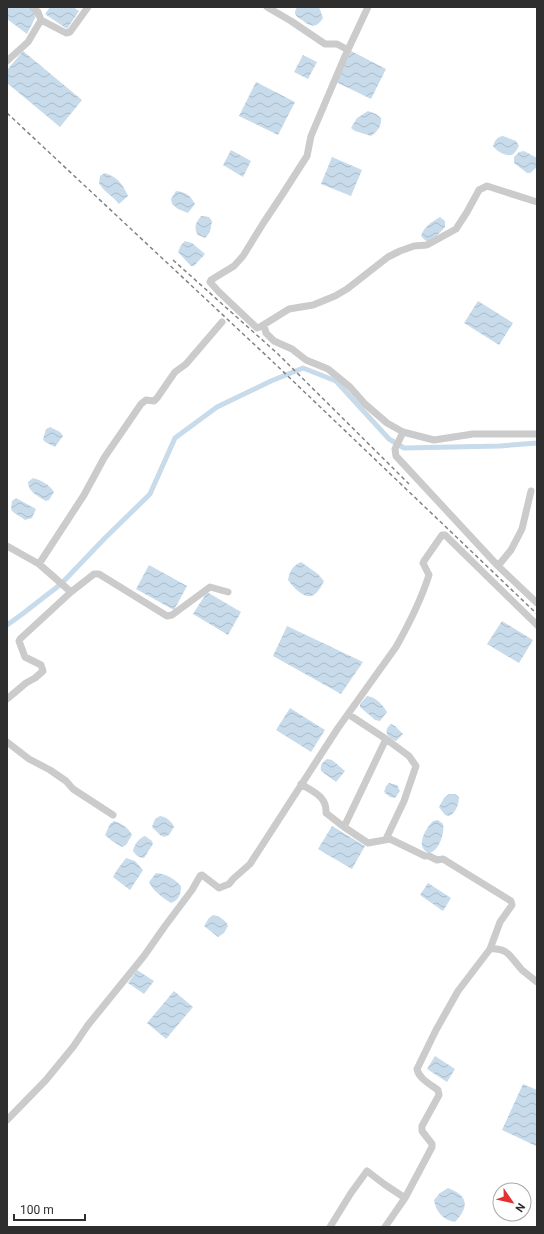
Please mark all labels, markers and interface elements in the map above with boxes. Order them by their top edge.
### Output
north arrow [492,1182,532,1222]
scale bar [14,1196,85,1222]
text: N [512,1200,527,1214]
text: 100 m [20,1203,54,1217]

